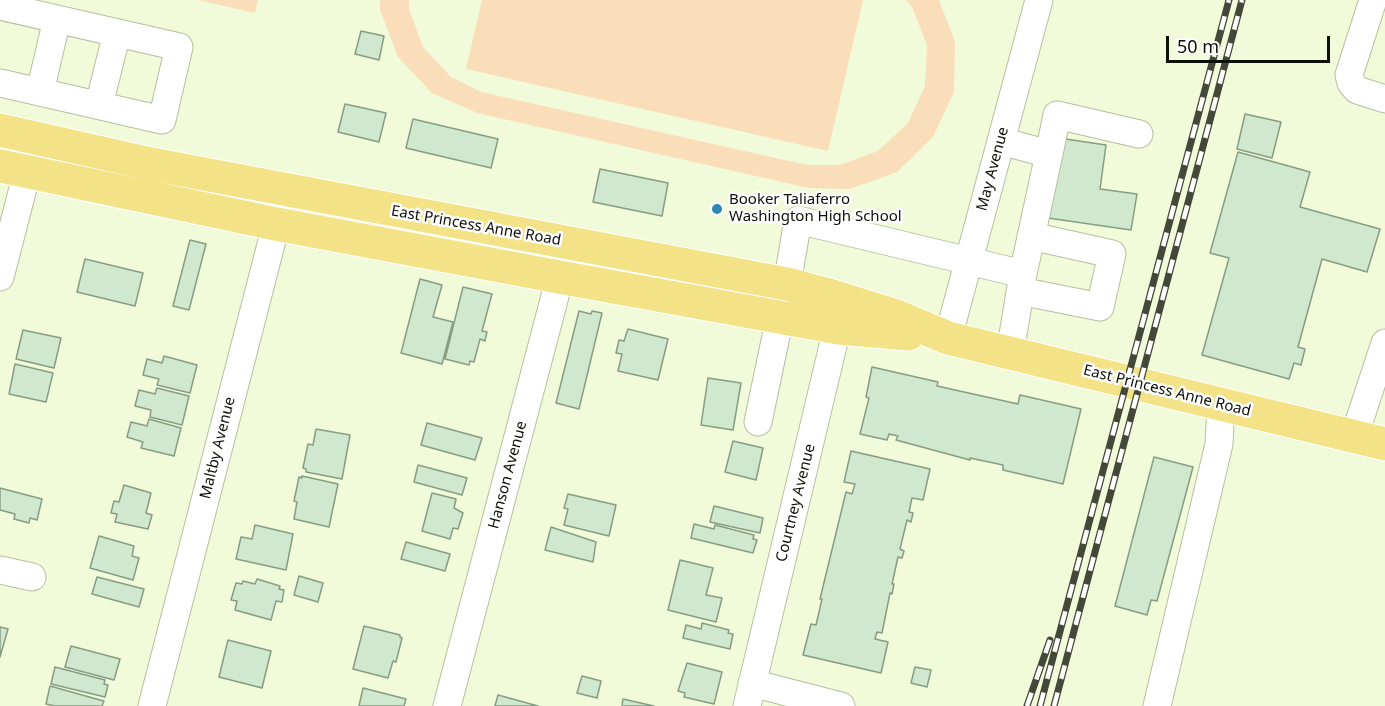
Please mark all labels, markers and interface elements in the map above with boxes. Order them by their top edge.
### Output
scale bar [1169,24,1332,62]
text: 50 m [1177,34,1219,58]
street label: May Avenue [973,125,1013,213]
place label: Booker Taliaferro Washington High School [729,191,902,226]
street label: East Princess Anne Road [390,202,562,250]
marker: Booker Taliaferro Washington High School [710,202,724,216]
street label: East Princess Anne Road [1081,361,1253,421]
street label: Maltby Avenue [197,395,239,501]
street label: Hanson Avenue [485,419,531,531]
street label: Courtney Avenue [773,442,819,564]

